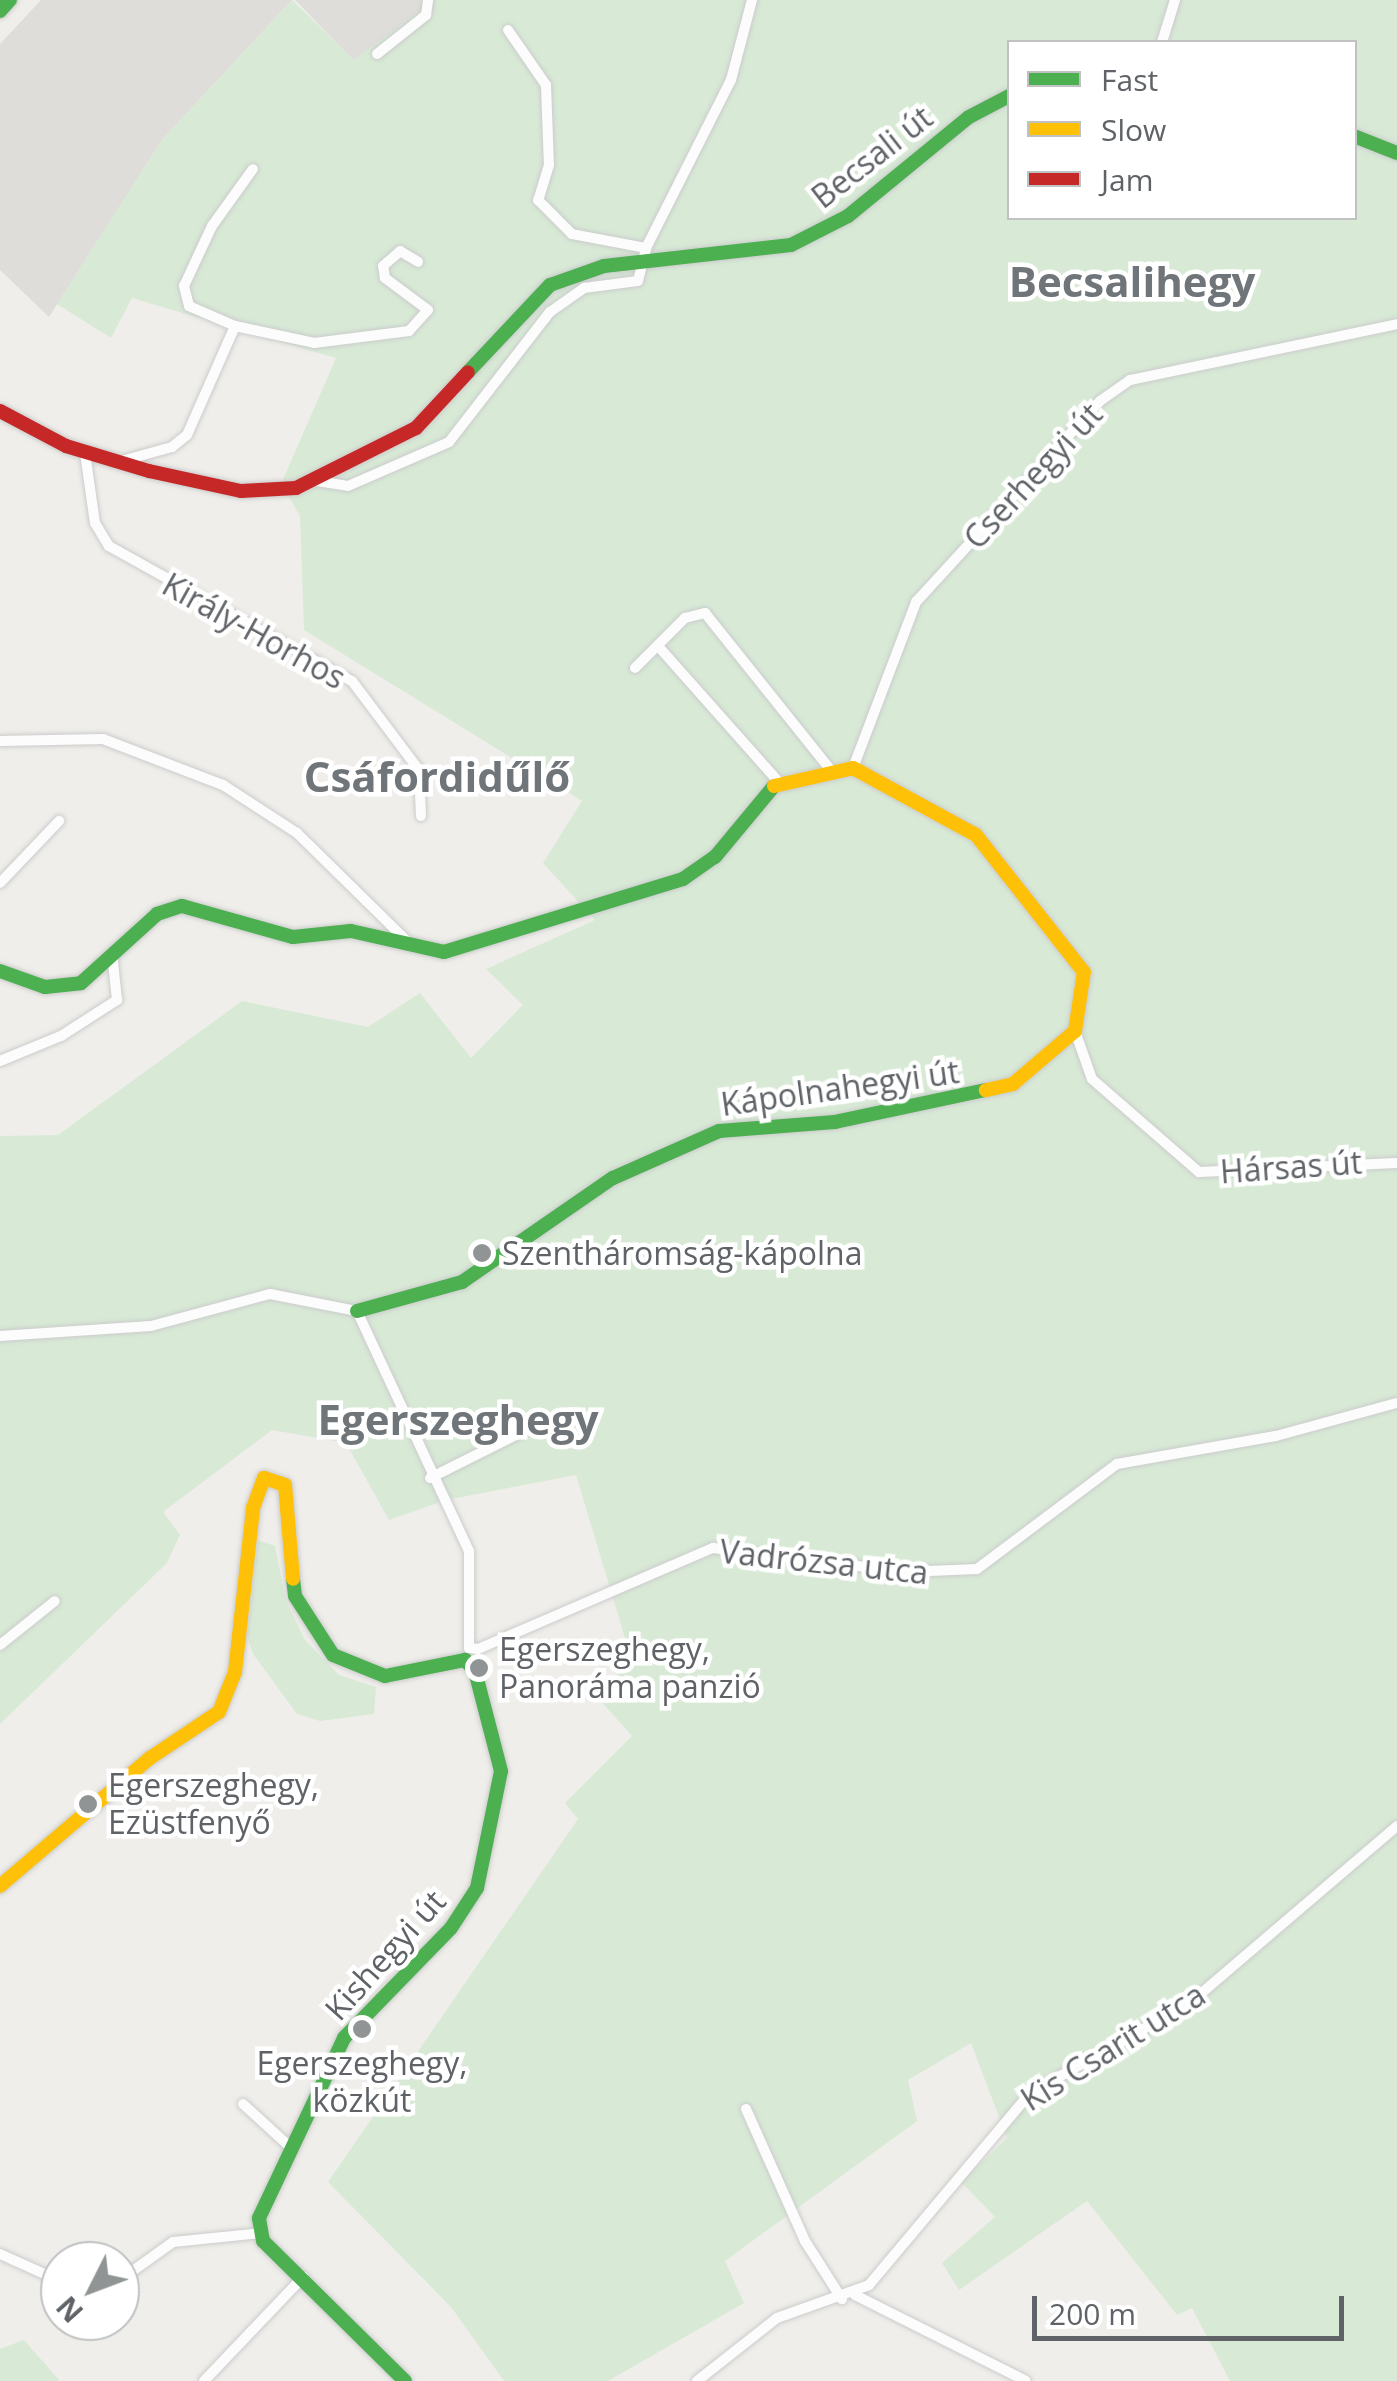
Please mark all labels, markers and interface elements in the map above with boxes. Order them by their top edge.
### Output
legend [1007,40,1357,220]
text: Fast [1101,59,1158,100]
street label: Becsali út [804,98,940,216]
text: Slow [1101,109,1166,150]
text: Jam [1101,159,1154,200]
district label: Becsalihegy [1009,256,1255,306]
street label: Cserhegyi út [956,395,1110,557]
street label: Király-Horhos [156,565,352,697]
district label: Csáfordidűlő [304,751,570,801]
street label: Kápolnahegyi út [718,1052,962,1124]
street label: Hársas út [1219,1143,1363,1191]
place label: Szentháromság-kápolna [502,1234,863,1272]
marker: Szentháromság-kápolna [471,1242,493,1264]
district label: Egerszeghegy [317,1394,599,1444]
street label: Vadrózsa utca [718,1532,930,1592]
place label: Egerszeghegy, Panoráma panzió [499,1631,761,1706]
marker: Egerszeghegy, Panoráma panzió [468,1657,490,1679]
place label: Egerszeghegy, Ezüstfenyő [108,1767,319,1842]
marker: Egerszeghegy, Ezüstfenyő [77,1793,99,1815]
street label: Kishegyi út [317,1882,453,2028]
street label: Kis Csarit utca [1014,1975,1212,2119]
marker: Egerszeghegy, közkút [351,2018,373,2040]
place label: Egerszeghegy, közkút [256,2045,468,2120]
north arrow [40,2241,140,2341]
scale bar [1037,2276,1350,2338]
text: N [47,2289,91,2331]
text: 200 m [1049,2293,1136,2334]

